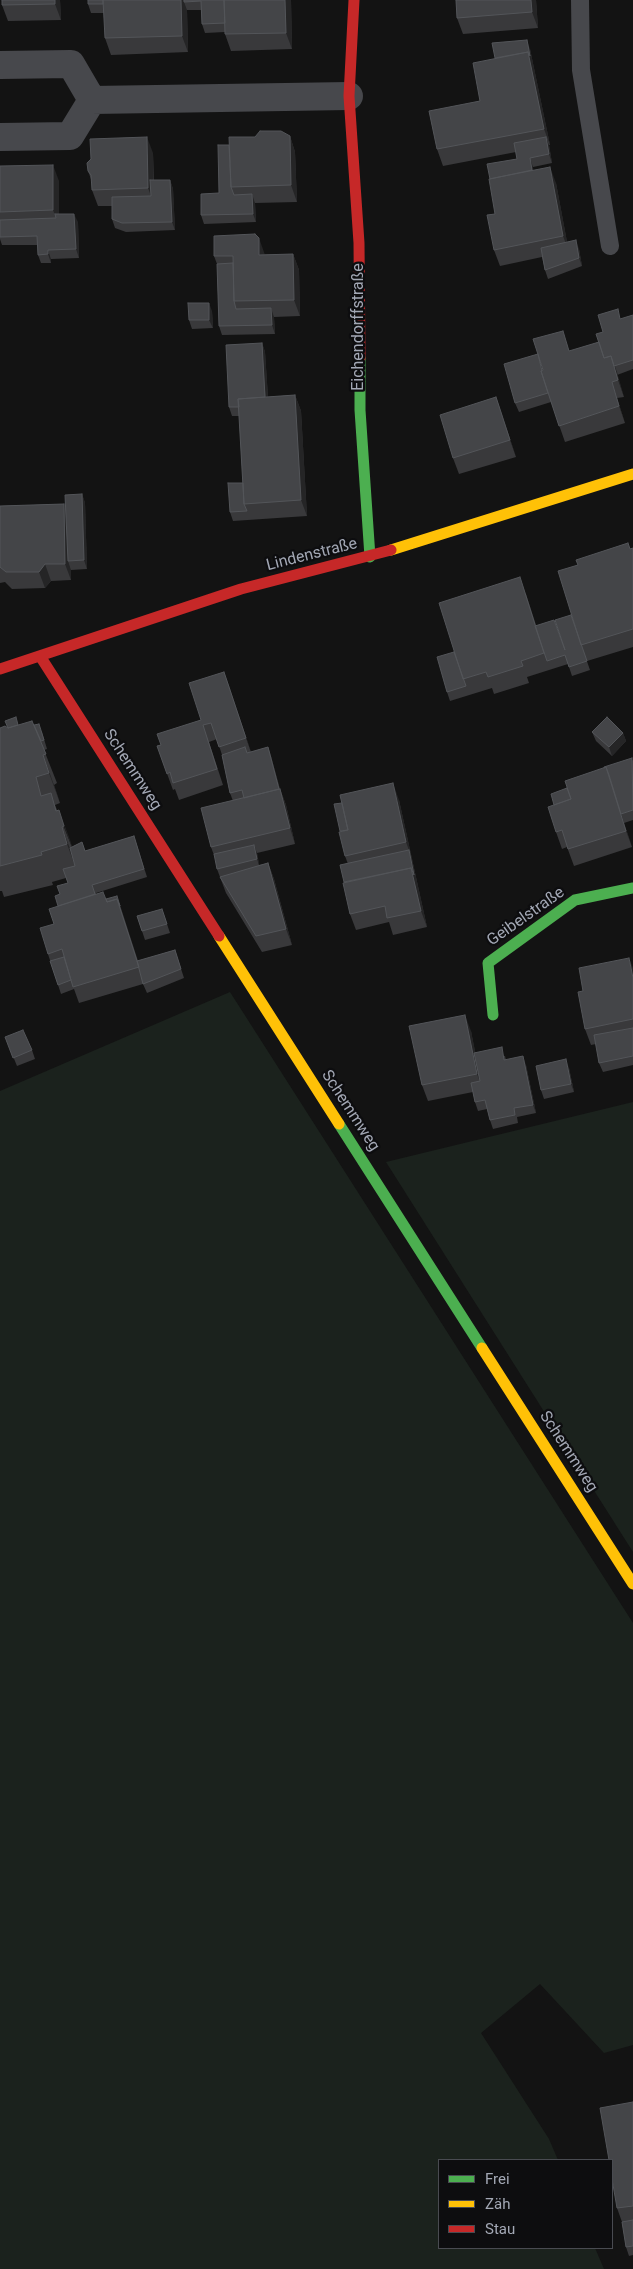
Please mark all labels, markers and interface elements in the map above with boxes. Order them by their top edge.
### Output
street label: Eichendorffstraße [349,263,369,391]
street label: Lindenstraße [265,534,359,576]
street label: Schemmweg [99,726,165,814]
street label: Geibelstraße [484,883,568,951]
street label: Schemmweg [317,1067,383,1155]
street label: Schemmweg [535,1408,601,1496]
legend [438,2159,613,2249]
text: Frei [485,2170,510,2188]
text: Zäh [485,2195,510,2213]
text: Stau [485,2220,515,2238]

